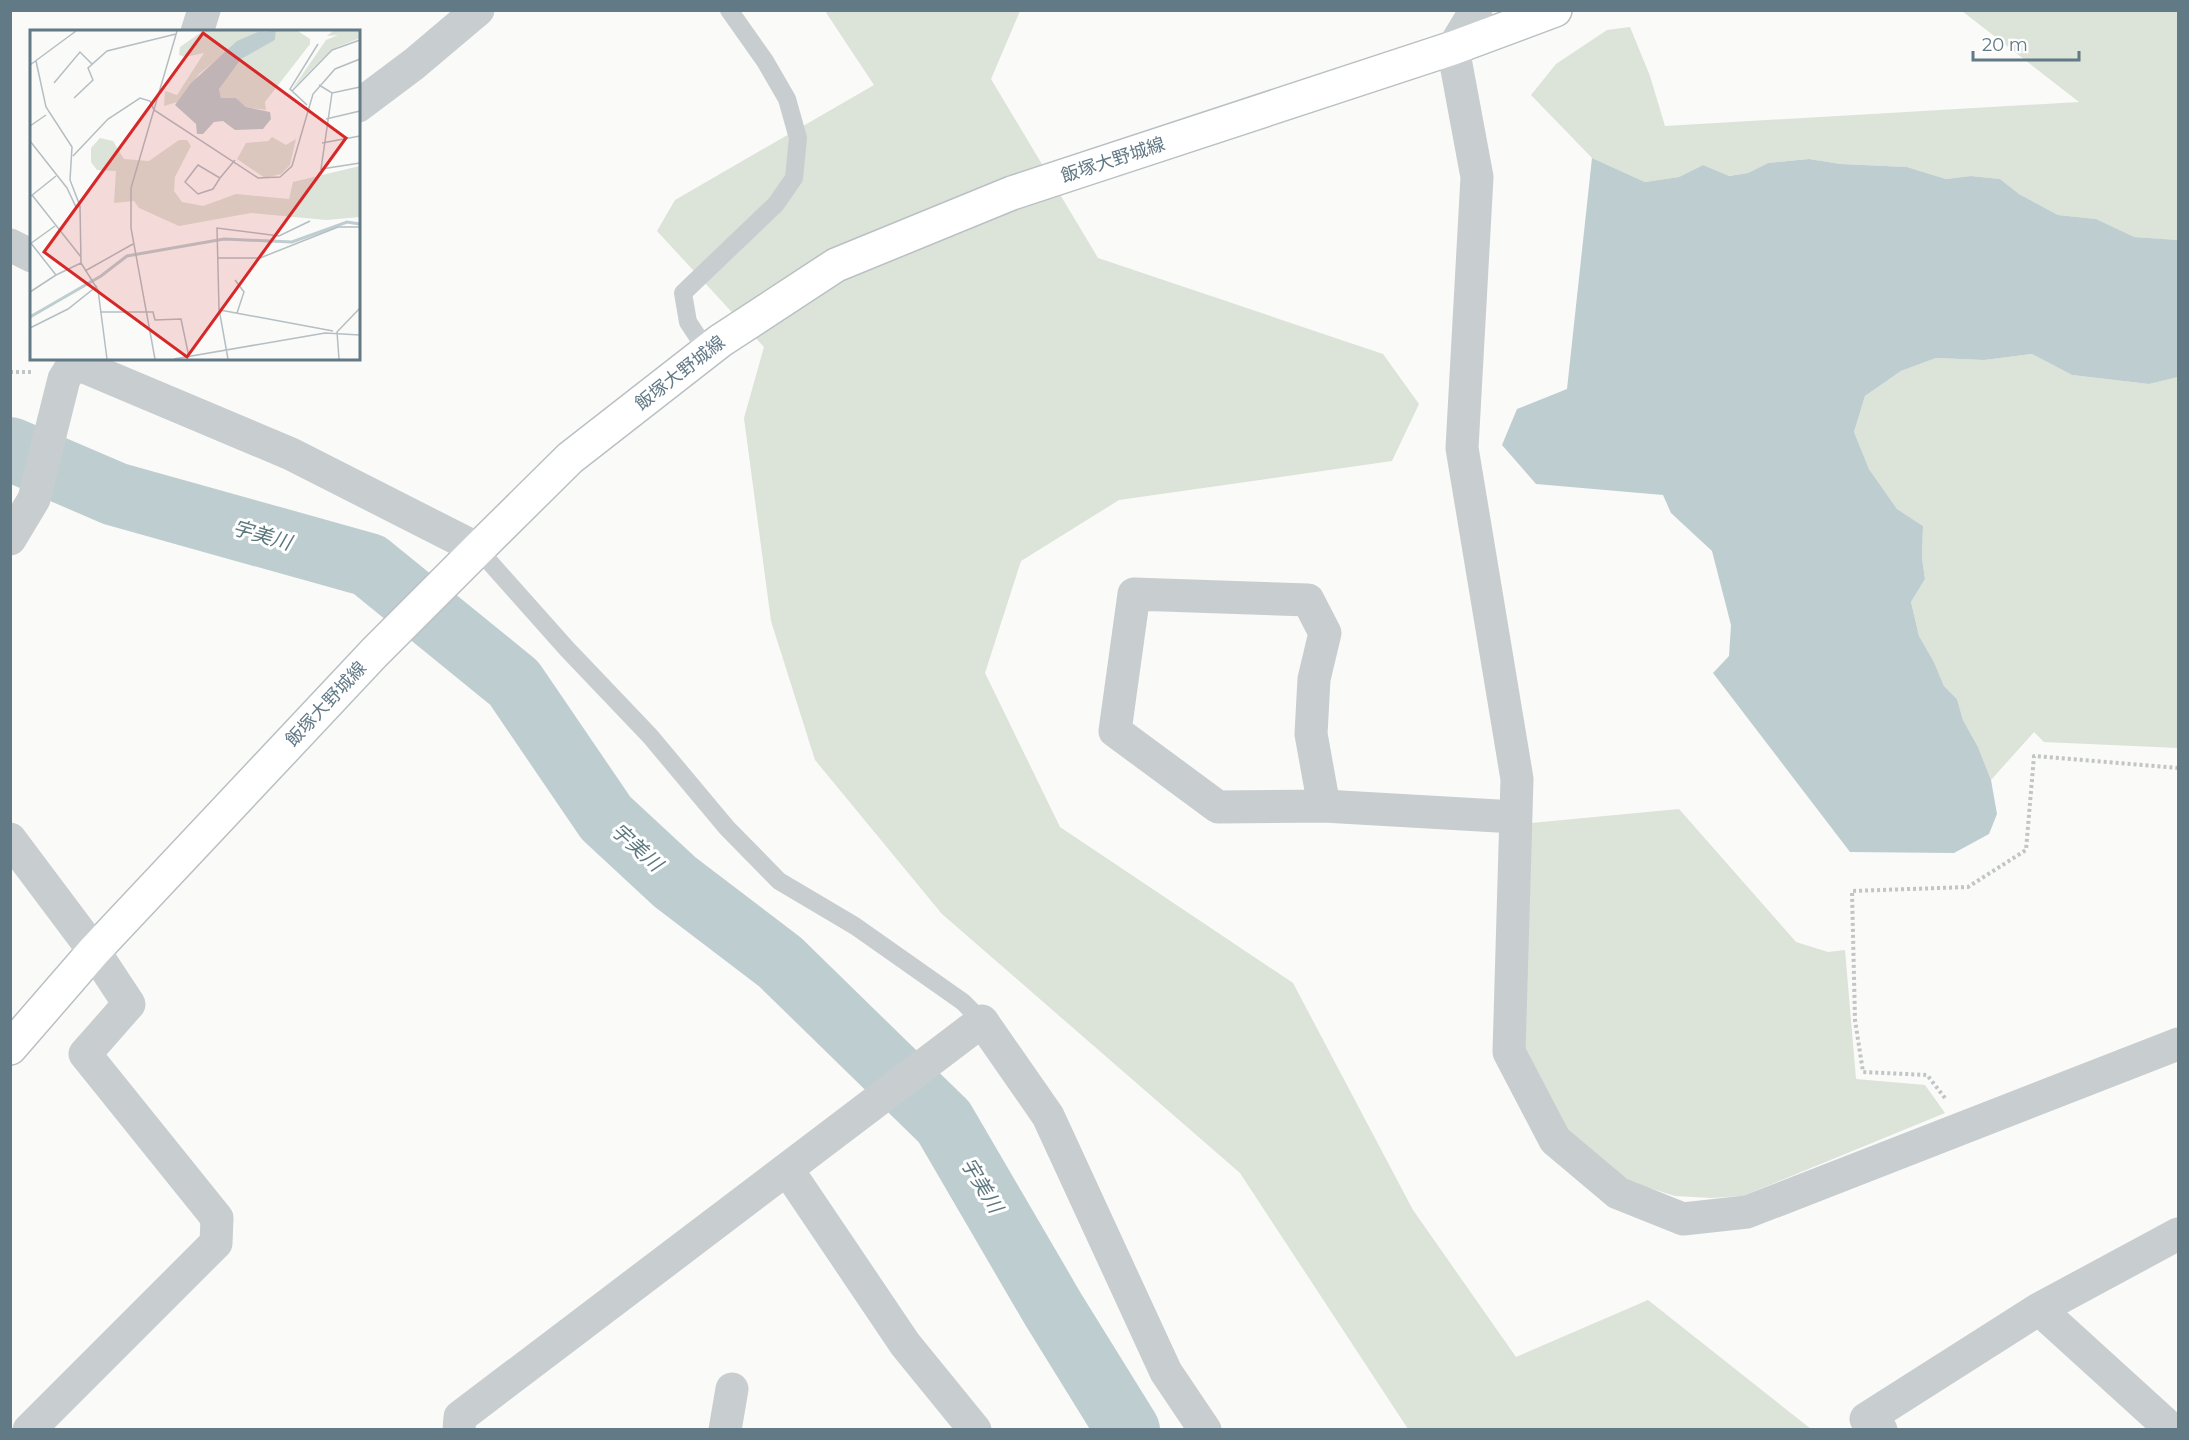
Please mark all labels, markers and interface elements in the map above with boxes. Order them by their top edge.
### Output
scale bar [1973,24,2080,62]
inset map [30,30,360,360]
text: 20 m [1982,34,2028,56]
street label: 飯塚大野城線 [1058,133,1168,187]
street label: 飯塚大野城線 [631,331,729,415]
water label: 宇美川 [230,515,296,555]
street label: 飯塚大野城線 [281,657,371,751]
water label: 宇美川 [607,818,669,877]
water label: 宇美川 [956,1153,1009,1219]

